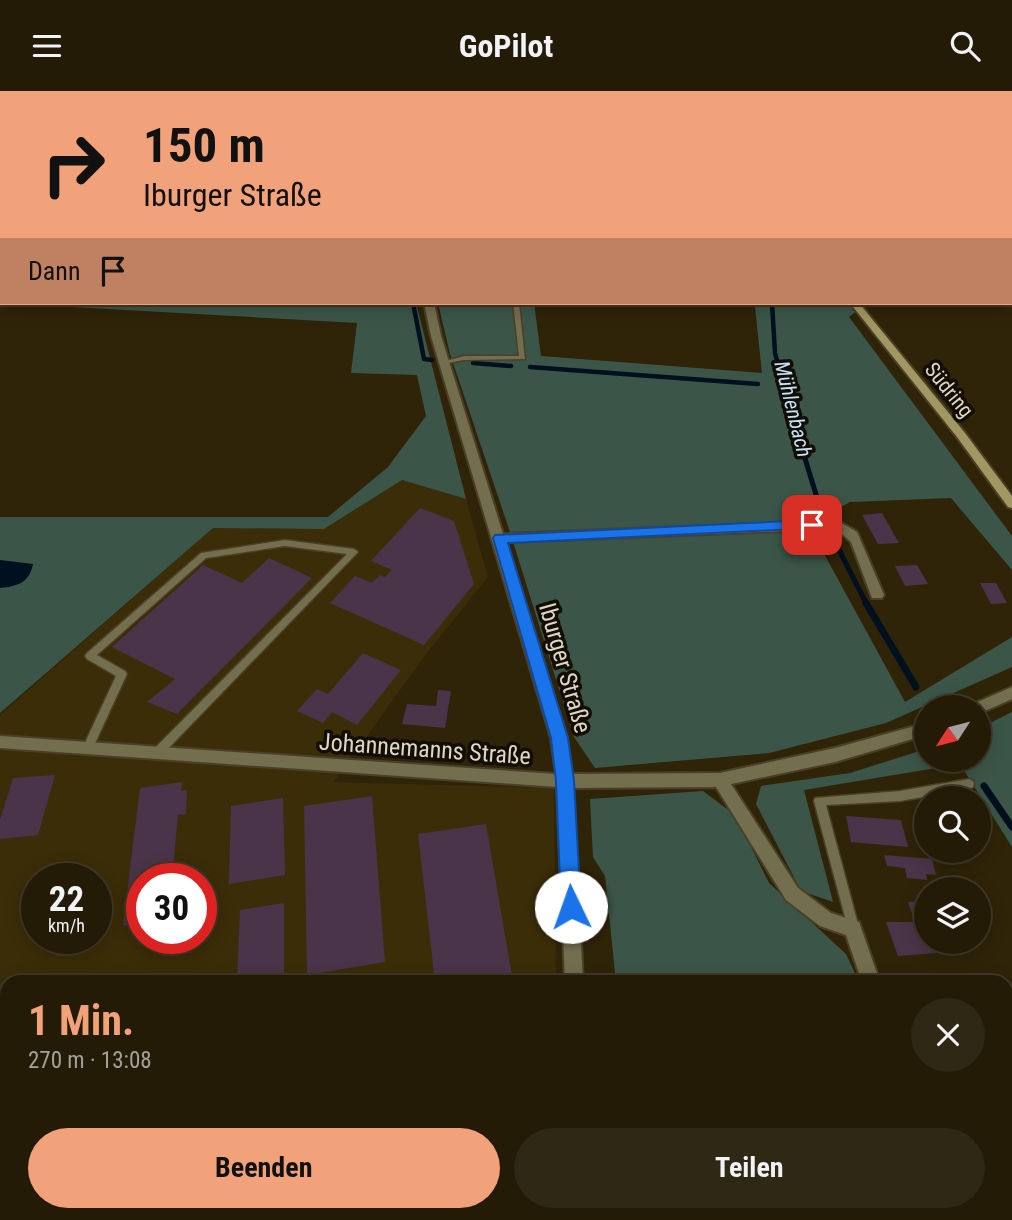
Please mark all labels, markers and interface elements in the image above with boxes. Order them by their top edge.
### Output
icon: menu [28,27,66,65]
text: GoPilot [459,27,553,65]
icon: search [946,27,984,65]
text: 150 m [143,117,265,174]
icon: right [28,119,119,210]
text: Iburger Straße [143,176,322,214]
icon: arrive [94,252,132,290]
text: Dann [28,256,80,286]
water label: Mühlenbach [769,358,817,460]
street label: Südring [920,358,978,422]
pin [782,495,842,555]
icon: arrive [793,506,831,544]
street label: Iburger Straße [533,600,597,736]
north arrow [914,695,990,772]
map controls [914,695,991,954]
street label: Johannemanns Straße [318,728,532,770]
button: search [914,786,991,863]
speed limit sign: 30 [126,863,217,954]
position arrow [534,870,608,944]
button: layers [914,877,991,954]
text: 22 [49,879,84,920]
text: km/h [48,915,85,936]
text: 1 Min. [28,996,134,1045]
button: close [911,998,985,1072]
text: 270 m · 13:08 [28,1047,152,1074]
button: Beenden [28,1128,500,1208]
button: Teilen [514,1128,985,1208]

